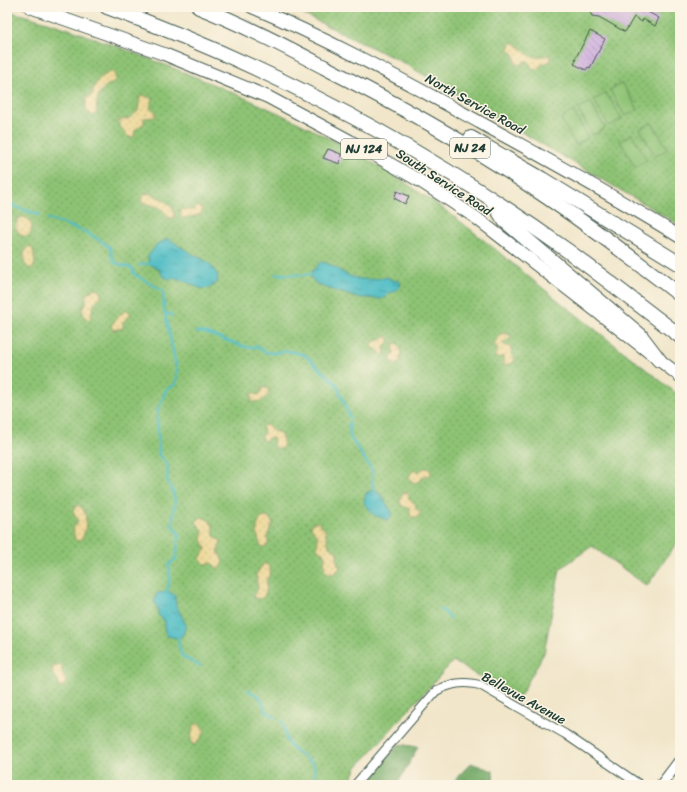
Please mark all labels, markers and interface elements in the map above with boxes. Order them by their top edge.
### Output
street label: North Service Road [421,67,530,142]
road number: NJ 24 [450,138,490,158]
road number: NJ 124 [341,139,387,159]
street label: South Service Road [391,142,498,223]
street label: Bellevue Avenue [477,665,571,731]

